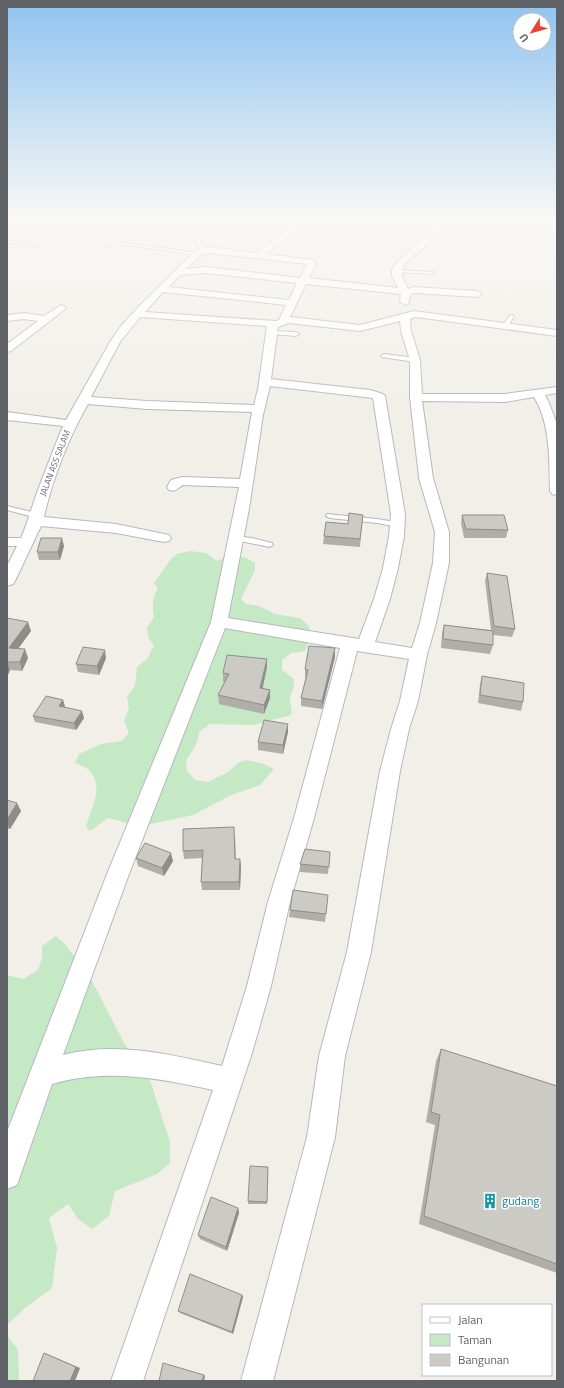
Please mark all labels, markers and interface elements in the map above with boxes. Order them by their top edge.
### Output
north arrow [512,12,552,52]
text: U [515,30,533,46]
street label: JALAN ASS SALAM [36,428,73,498]
place label: gudang [502,1191,540,1210]
building icon: gudang [481,1192,499,1210]
legend [422,1304,552,1376]
text: Jalan [458,1310,483,1329]
text: Taman [458,1330,492,1349]
text: Bangunan [458,1350,509,1369]

